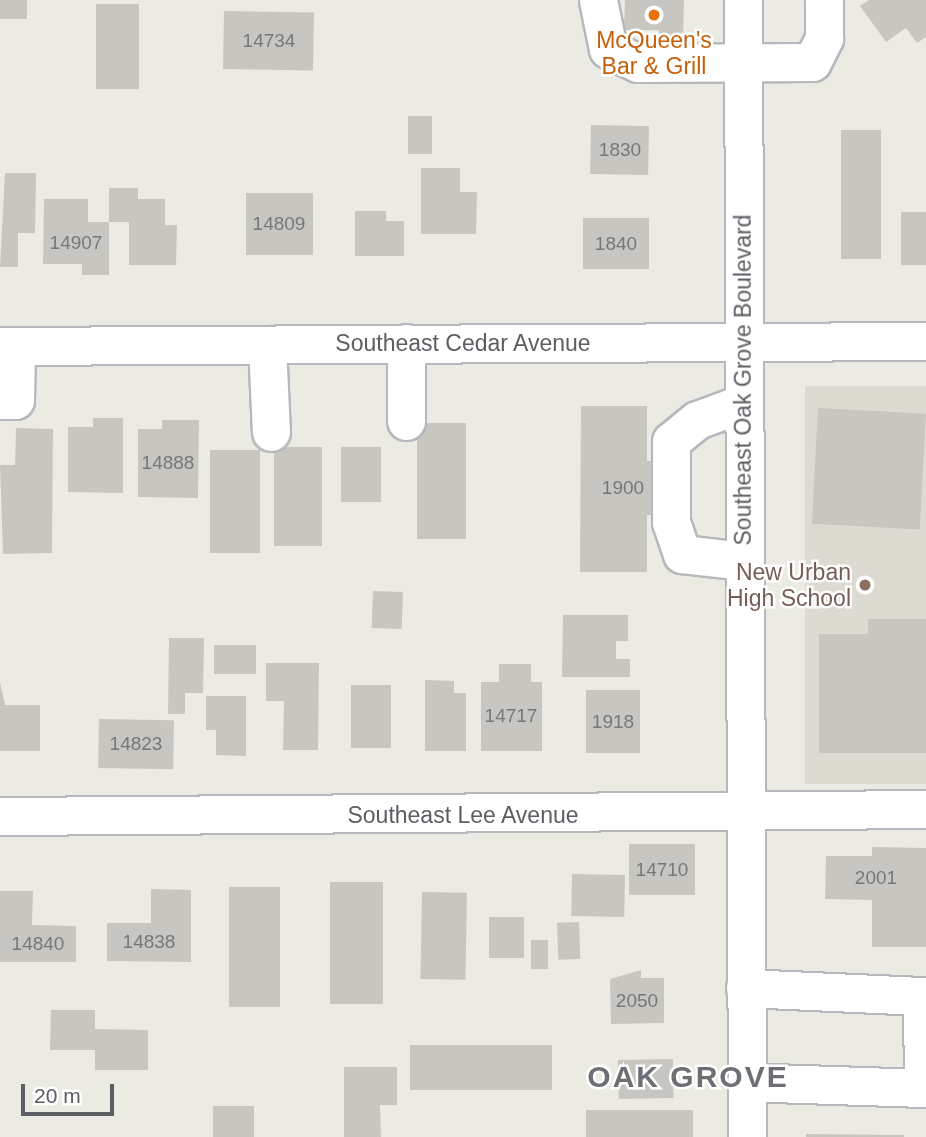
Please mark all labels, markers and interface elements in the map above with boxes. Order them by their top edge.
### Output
marker: McQueen's Bar & Grill [646,7,662,23]
place label: McQueen's Bar & Grill [596,26,712,80]
house number: 14734 [243,30,295,52]
house number: 1830 [599,139,641,161]
house number: 14809 [253,213,305,235]
street label: Southeast Oak Grove Boulevard [729,214,757,546]
house number: 14907 [50,232,102,254]
house number: 1840 [595,233,637,255]
street label: Southeast Cedar Avenue [335,329,591,357]
house number: 14888 [142,452,194,474]
house number: 1900 [602,477,644,499]
place label: New Urban High School [727,558,851,612]
marker: New Urban High School [857,577,873,593]
house number: 14717 [485,705,537,727]
house number: 1918 [592,711,634,733]
house number: 14823 [110,733,162,755]
street label: Southeast Lee Avenue [347,801,579,829]
house number: 14710 [636,859,688,881]
house number: 2001 [855,867,897,889]
house number: 14838 [123,931,175,953]
house number: 14840 [12,933,64,955]
house number: 2050 [616,990,658,1012]
district label: OAK GROVE [588,1059,788,1095]
scale bar [24,1070,117,1114]
text: 20 m [34,1084,81,1107]

